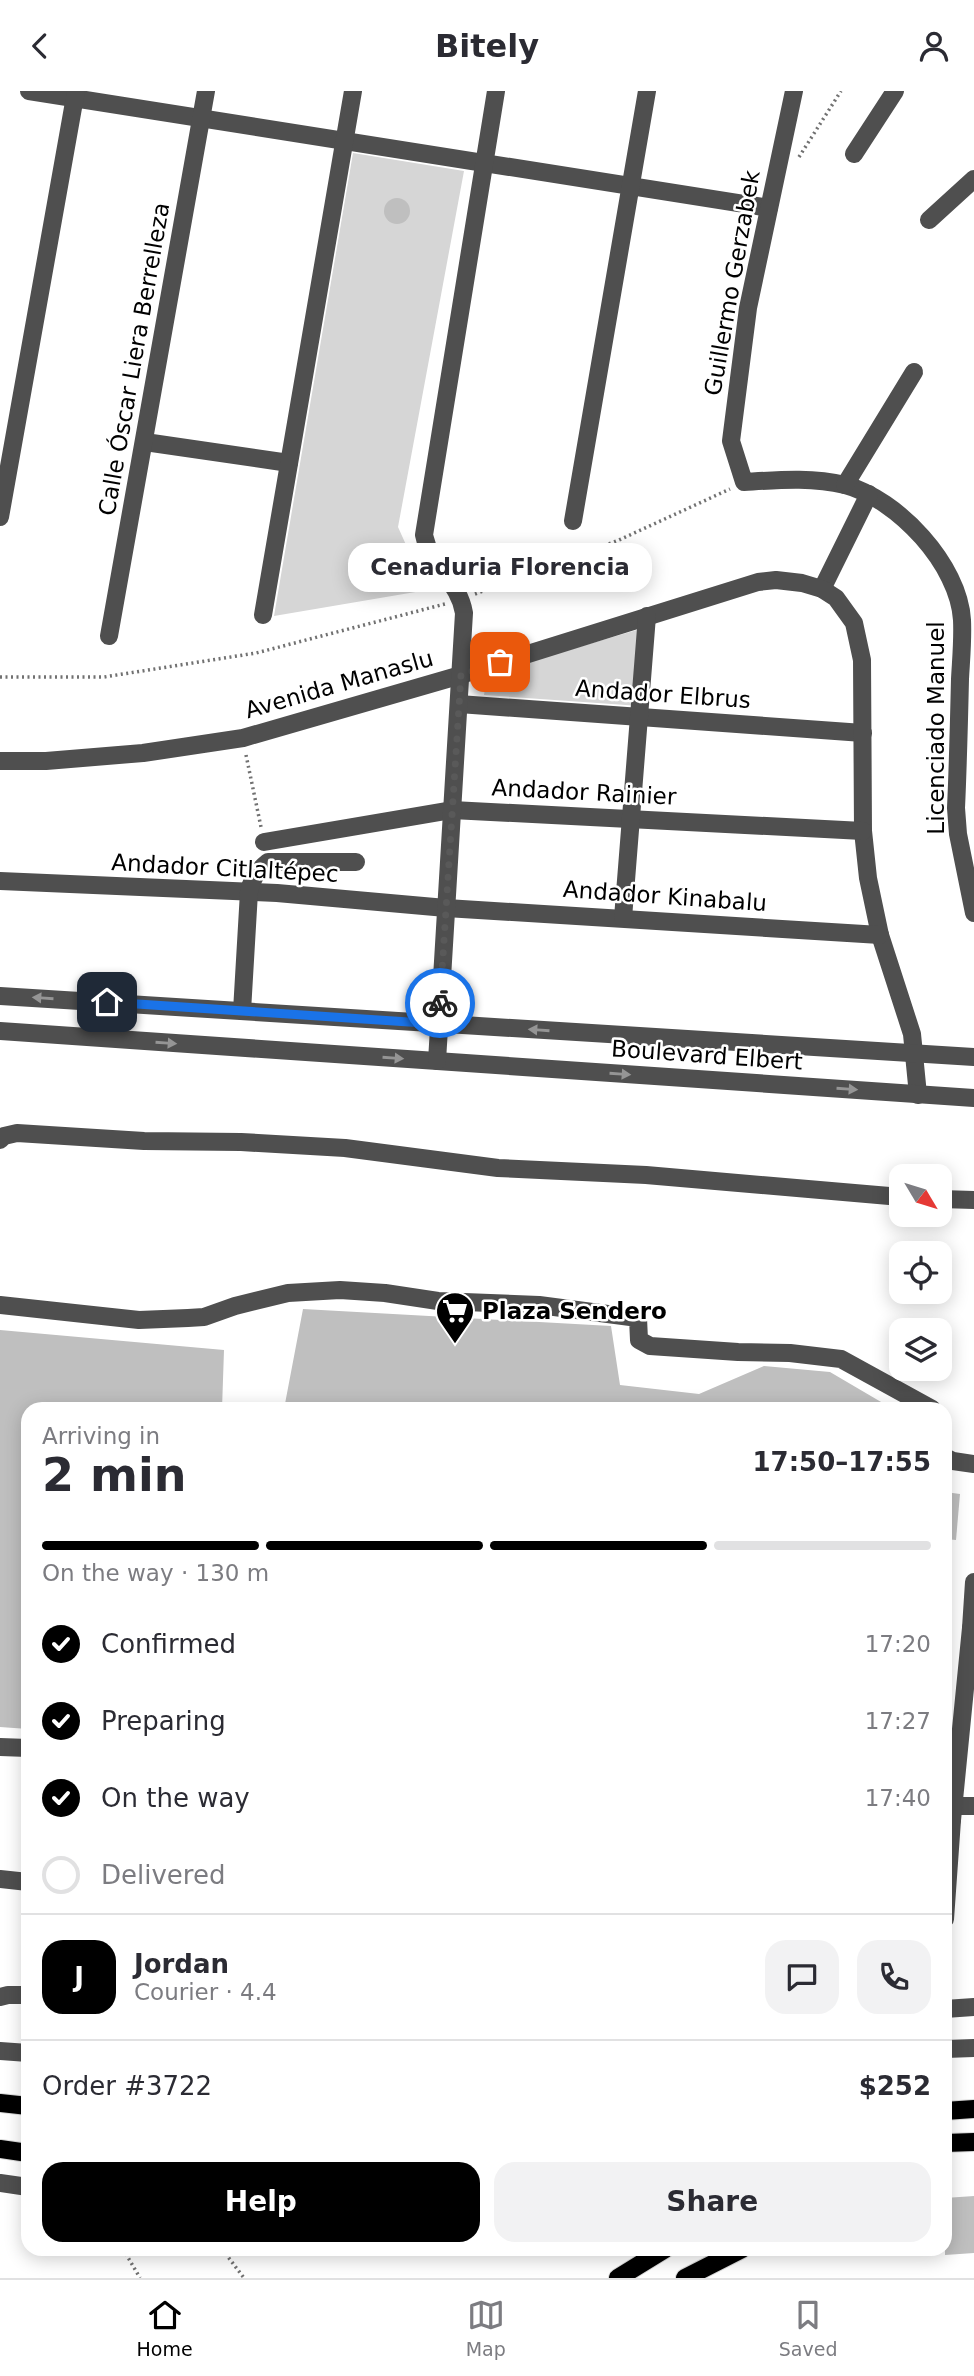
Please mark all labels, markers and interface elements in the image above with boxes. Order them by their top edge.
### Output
icon: back [21,27,59,65]
text: Bitely [435,27,539,65]
icon: person [915,27,953,65]
street label: Guillermo Gerzabek [699,168,765,398]
street label: Calle Óscar Liera Berrelleza [93,200,174,518]
callout: Cenaduria Florencia [348,543,652,592]
text: Cenaduria Florencia [370,554,630,580]
street label: Licenciado Manuel [923,621,949,835]
pin [470,632,530,692]
icon: bag [481,643,519,681]
street label: Avenida Manaslu [242,645,436,723]
street label: Andador Elbrus [574,675,752,713]
street label: Andador Rainier [491,774,678,810]
street label: Andador Citlaltépec [111,849,339,887]
street label: Andador Kinabalu [562,876,768,916]
courier [405,968,475,1038]
pin [77,972,137,1032]
icon: home [88,983,126,1021]
icon: bike [421,984,459,1022]
one-way arrow [32,992,54,1003]
one-way arrow [528,1024,550,1035]
street label: Boulevard Elbert [610,1035,804,1075]
one-way arrow [155,1037,177,1048]
one-way arrow [382,1053,404,1064]
one-way arrow [609,1069,631,1080]
one-way arrow [836,1084,858,1095]
north arrow [889,1164,952,1227]
map controls [889,1164,952,1381]
button: locate [889,1241,952,1304]
supermarket icon: Plaza Sendero [434,1290,476,1345]
place label: Plaza Sendero [482,1298,667,1324]
button: layers [889,1318,952,1381]
text: Arriving in [42,1423,160,1449]
text: 17:50–17:55 [752,1447,931,1477]
text: 2 min [42,1448,186,1502]
text: On the way · 130 m [42,1560,269,1586]
icon: check [42,1625,80,1663]
text: Confirmed [101,1629,236,1659]
text: 17:20 [865,1631,931,1657]
icon: check [42,1702,80,1740]
text: Preparing [101,1706,226,1736]
text: 17:27 [865,1708,931,1734]
icon: check [42,1779,80,1817]
text: On the way [101,1783,250,1813]
text: 17:40 [865,1785,931,1811]
text: Delivered [101,1860,225,1890]
button: chat [765,1940,839,2014]
button: phone [857,1940,931,2014]
text: Jordan [134,1949,229,1979]
text: J [74,1962,84,1992]
text: Courier · 4.4 [134,1979,277,2005]
text: Order #3722 [42,2071,212,2101]
text: $252 [859,2071,931,2101]
button: Help [42,2162,480,2242]
button: Share [494,2162,931,2242]
tab: Home [137,2296,193,2360]
tab: Map [466,2296,506,2360]
tab: Saved [779,2296,837,2360]

